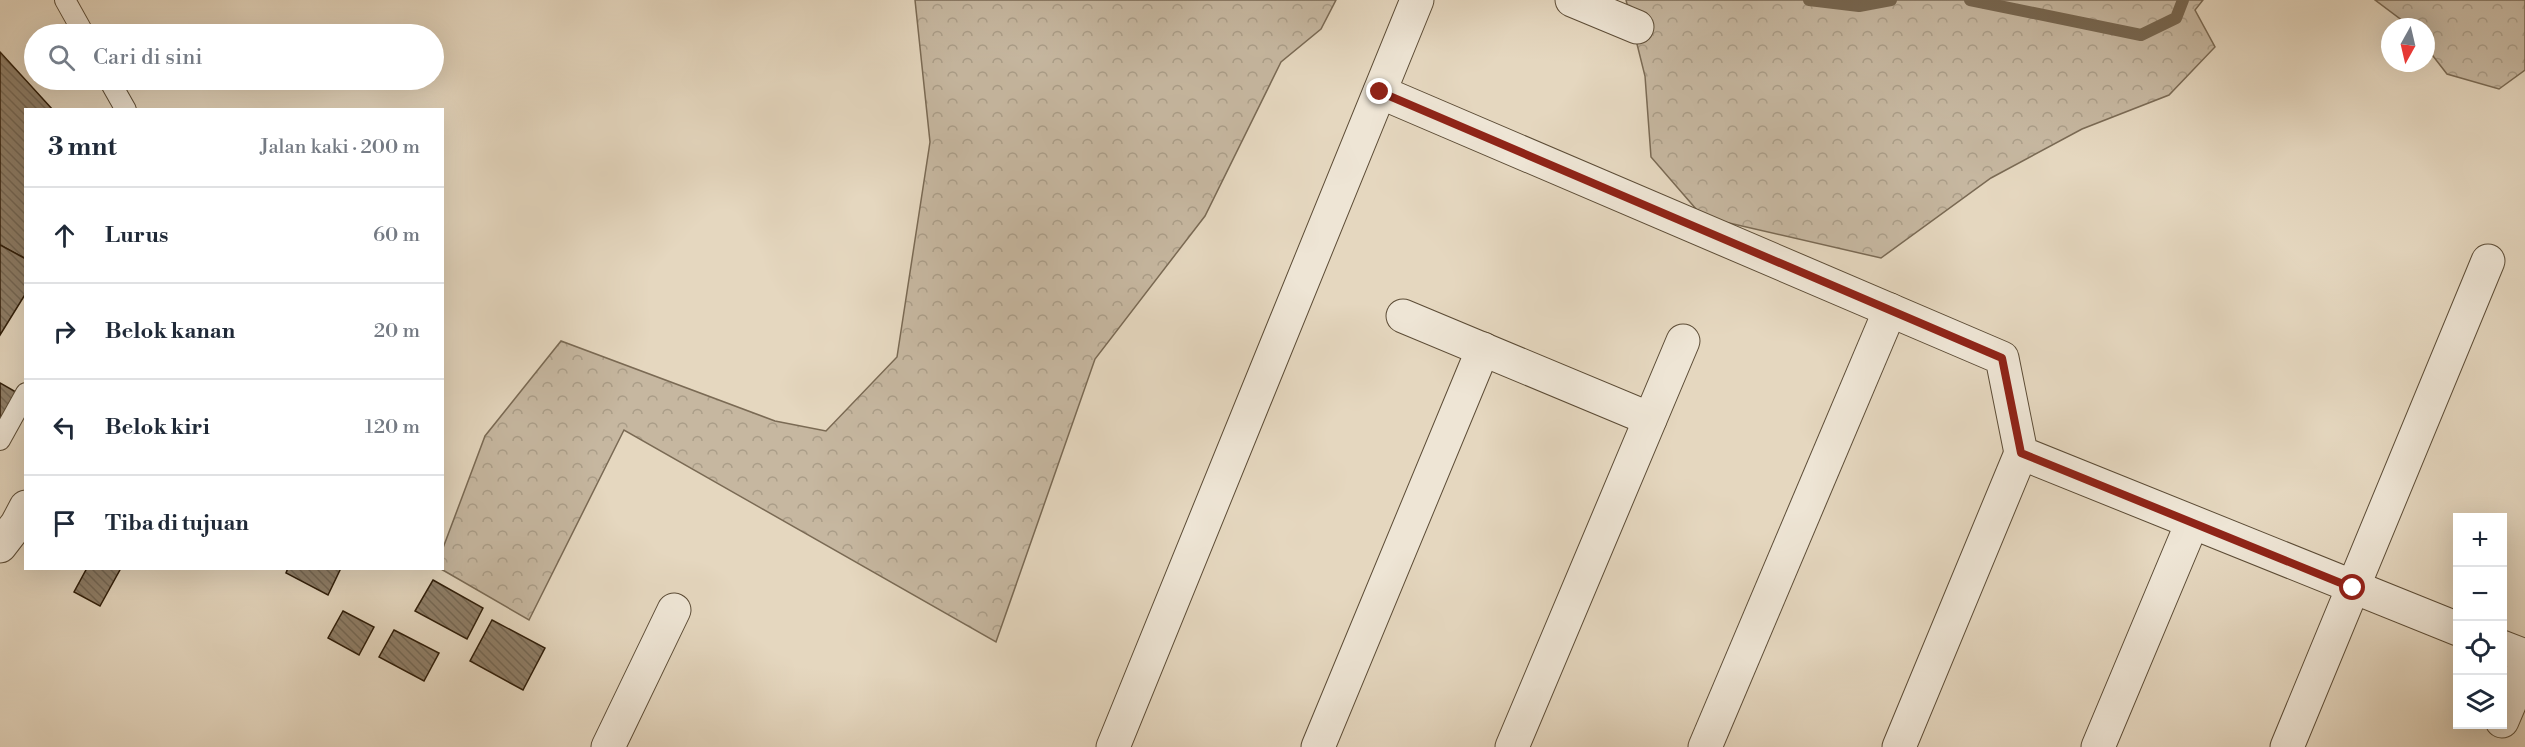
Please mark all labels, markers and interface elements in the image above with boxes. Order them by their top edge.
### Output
north arrow [2381,18,2435,72]
search box [24,24,444,90]
icon: search [45,41,78,74]
text: Cari di sini [93,44,203,71]
route end [1366,78,1392,104]
text: 3 mnt [48,131,117,163]
text: Jalan kaki · 200 m [260,135,420,160]
icon: ahead [48,219,81,252]
text: Lurus [105,222,168,249]
text: 60 m [373,223,420,248]
icon: right [48,315,81,348]
text: Belok kanan [105,318,235,345]
text: 20 m [374,319,420,344]
icon: left [48,411,81,444]
text: Belok kiri [105,414,210,441]
text: 120 m [365,415,420,440]
icon: arrive [48,507,81,540]
text: Tiba di tujuan [105,510,249,537]
map controls [2453,513,2507,729]
button: + [2453,513,2507,567]
button: − [2453,567,2507,621]
route start [2339,574,2365,600]
button: locate [2453,621,2507,675]
button: layers [2453,675,2507,729]

